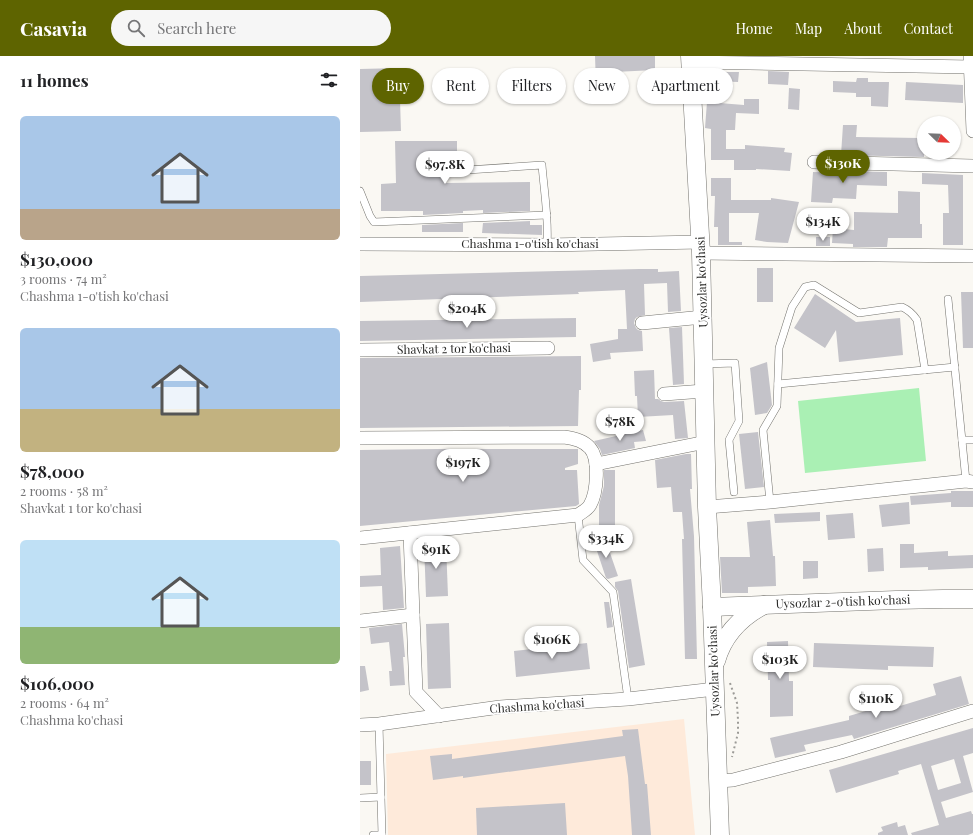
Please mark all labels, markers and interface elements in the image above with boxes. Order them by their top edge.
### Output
search box [111,10,391,46]
text: Casavia [20,15,87,41]
icon: search [125,17,147,39]
text: Search here [157,18,236,38]
text: Home [735,19,773,38]
text: Map [795,19,822,38]
text: About [844,19,882,38]
text: Contact [904,19,953,38]
chip: Buy [372,68,424,104]
chip: Rent [432,68,489,104]
chip: Filters [497,68,566,104]
chip: New [574,68,629,104]
chip: Apartment [637,68,733,104]
text: 11 homes [20,69,89,91]
icon: filters [318,69,340,91]
north arrow [917,116,961,160]
map controls [917,116,961,160]
icon: home [144,142,216,214]
pin: $130K [815,150,871,184]
pin: $97.8K [412,151,478,185]
text: $130K [825,154,861,171]
text: $97.8K [425,155,465,172]
pin: $134K [795,208,851,242]
text: $134K [806,212,840,229]
street label: Chashma 1-o'tish ko'chasi [461,235,599,251]
street label: Uysozlar ko'chasi [691,236,711,328]
text: $130,000 [20,248,93,270]
text: 3 rooms · 74 m² [20,270,107,287]
text: Chashma 1-o'tish ko'chasi [20,287,169,304]
pin: $204K [439,295,495,329]
text: $204K [448,299,486,316]
street label: Shavkat 2 tor ko'chasi [397,339,512,357]
icon: home [144,354,216,426]
pin: $78K [596,408,644,442]
text: $78K [605,412,635,429]
pin: $197K [435,449,491,483]
text: $197K [446,453,480,470]
text: $78,000 [20,460,85,482]
text: 2 rooms · 58 m² [20,482,108,499]
text: Shavkat 1 tor ko'chasi [20,499,142,516]
pin: $334K [578,525,634,559]
text: $334K [588,529,624,546]
pin: $91K [412,536,460,570]
text: $91K [422,540,450,557]
icon: home [144,566,216,638]
street label: Uysozlar 2-o'tish ko'chasi [775,591,911,611]
street label: Uysozlar ko'chasi [703,625,723,717]
pin: $106K [524,626,580,660]
text: $106K [533,630,571,647]
pin: $103K [752,646,808,680]
text: $103K [762,650,798,667]
text: $106,000 [20,672,94,694]
pin: $110K [848,685,904,719]
text: $110K [858,689,894,706]
text: 2 rooms · 64 m² [20,694,109,711]
street label: Chashma ko'chasi [489,694,585,716]
text: Chashma ko'chasi [20,711,123,728]

